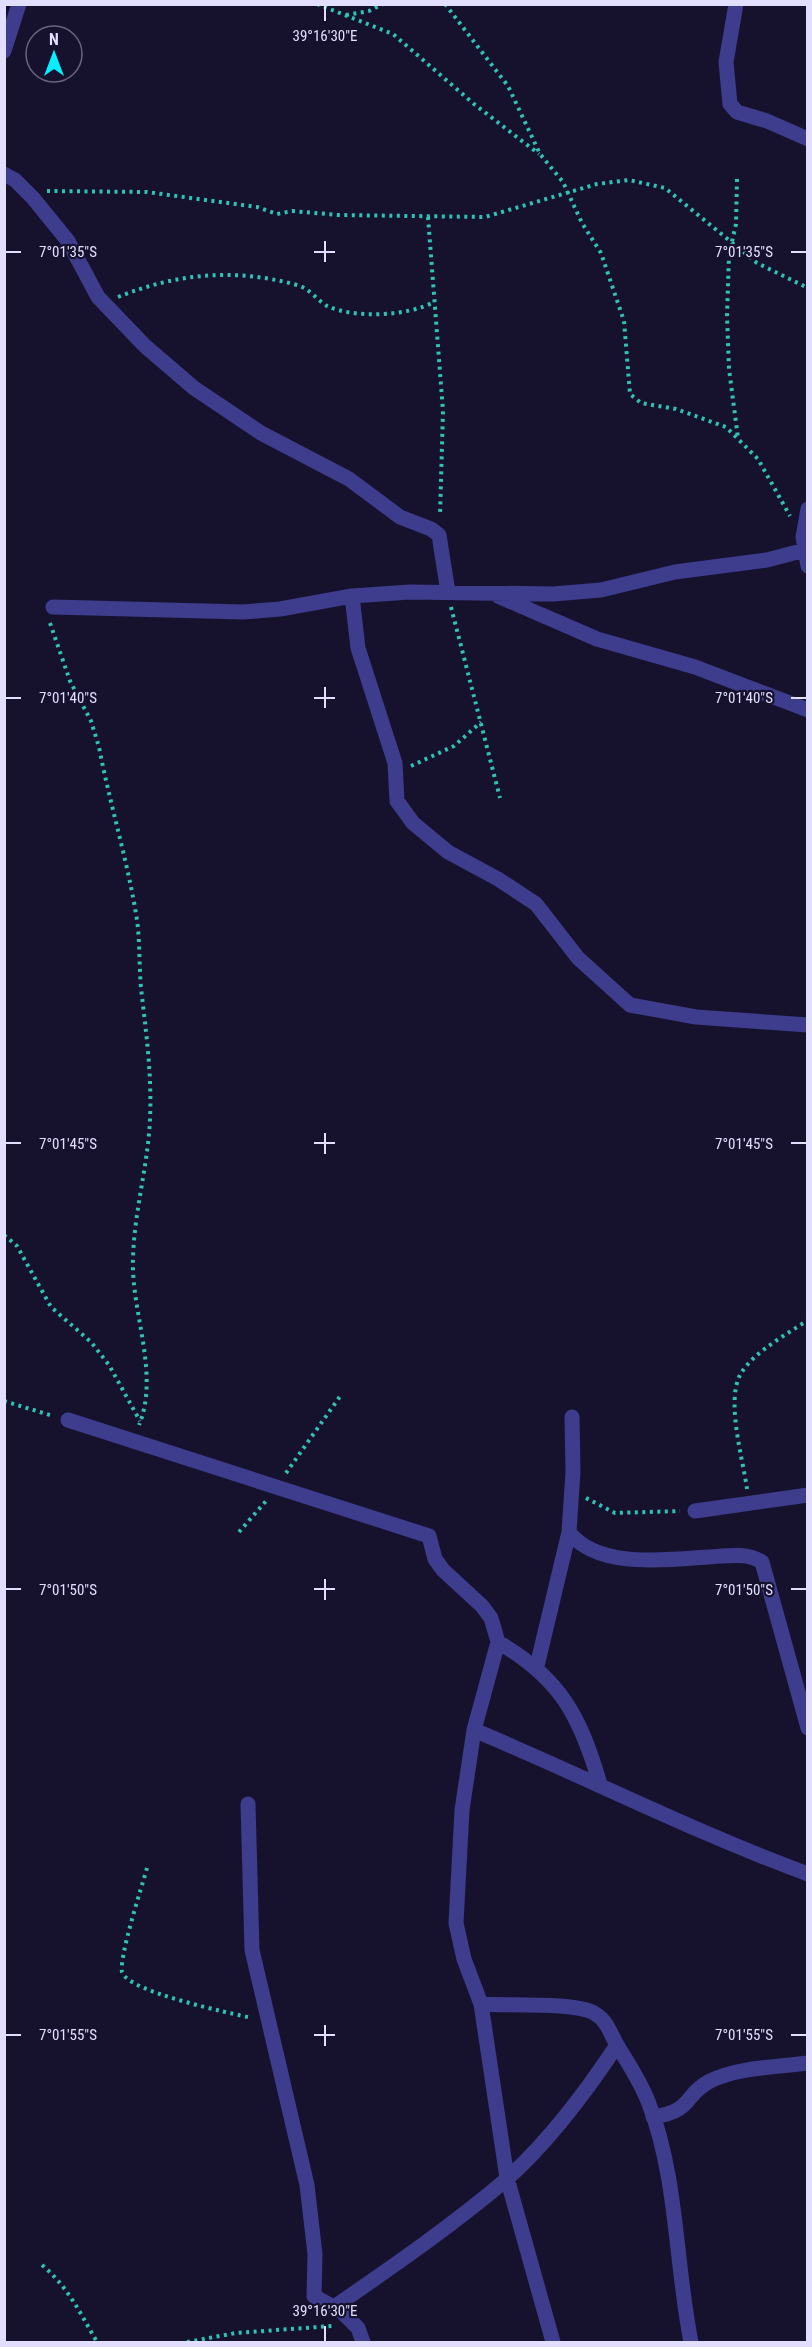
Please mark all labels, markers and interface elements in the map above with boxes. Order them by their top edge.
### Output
north arrow [24,24,84,84]
text: 39°16'30"E [293,27,357,45]
text: N [49,30,59,49]
text: 7°01'35"S [39,243,97,261]
text: 7°01'35"S [715,243,773,261]
text: 7°01'40"S [39,689,97,707]
text: 7°01'40"S [715,689,773,707]
text: 7°01'45"S [39,1135,97,1153]
text: 7°01'45"S [715,1135,773,1153]
text: 7°01'50"S [39,1581,97,1599]
text: 7°01'50"S [715,1581,773,1599]
text: 7°01'55"S [39,2026,97,2044]
text: 7°01'55"S [715,2026,773,2044]
text: 39°16'30"E [293,2302,357,2320]

